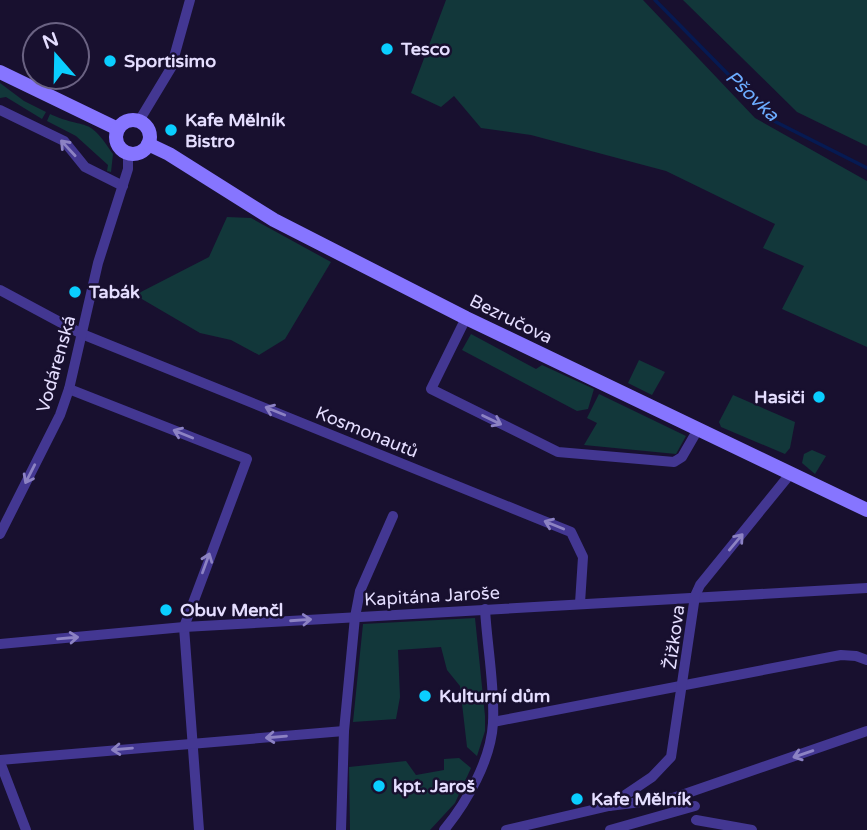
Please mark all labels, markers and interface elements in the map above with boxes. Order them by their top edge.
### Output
north arrow [21,21,91,91]
text: N [40,28,61,54]
place label: Tesco [400,38,450,60]
marker: Tesco [379,41,395,57]
place label: Sportisimo [124,50,216,72]
marker: Sportisimo [102,53,118,69]
water label: Pšovka [721,66,784,127]
place label: Kafe Mělník Bistro [185,109,285,152]
marker: Kafe Mělník Bistro [163,122,179,138]
one-way arrow [60,139,77,157]
place label: Tabák [88,281,140,303]
marker: Tabák [67,284,83,300]
street label: Bezručova [466,290,556,348]
street label: Vodárenská [32,313,80,415]
place label: Hasiči [754,386,805,408]
marker: Hasiči [811,389,827,405]
street label: Kosmonautů [312,401,422,463]
one-way arrow [264,404,286,417]
one-way arrow [481,413,502,427]
one-way arrow [173,426,195,439]
one-way arrow [23,463,37,484]
one-way arrow [543,517,565,530]
one-way arrow [728,534,744,552]
one-way arrow [201,552,214,574]
street label: Kapitána Jaroše [364,581,500,611]
place label: Obuv Menčl [180,599,283,621]
marker: Obuv Menčl [158,602,174,618]
street label: Žižkova [659,603,689,671]
one-way arrow [289,613,312,626]
one-way arrow [56,631,79,644]
place label: Kulturní dům [439,685,550,707]
marker: Kulturní dům [417,688,433,704]
one-way arrow [266,731,288,744]
one-way arrow [112,743,134,756]
one-way arrow [792,749,814,761]
place label: kpt. Jaroš [393,775,475,797]
marker: kpt. Jaroš [371,778,387,794]
place label: Kafe Mělník [591,788,691,810]
marker: Kafe Mělník [569,791,585,807]

